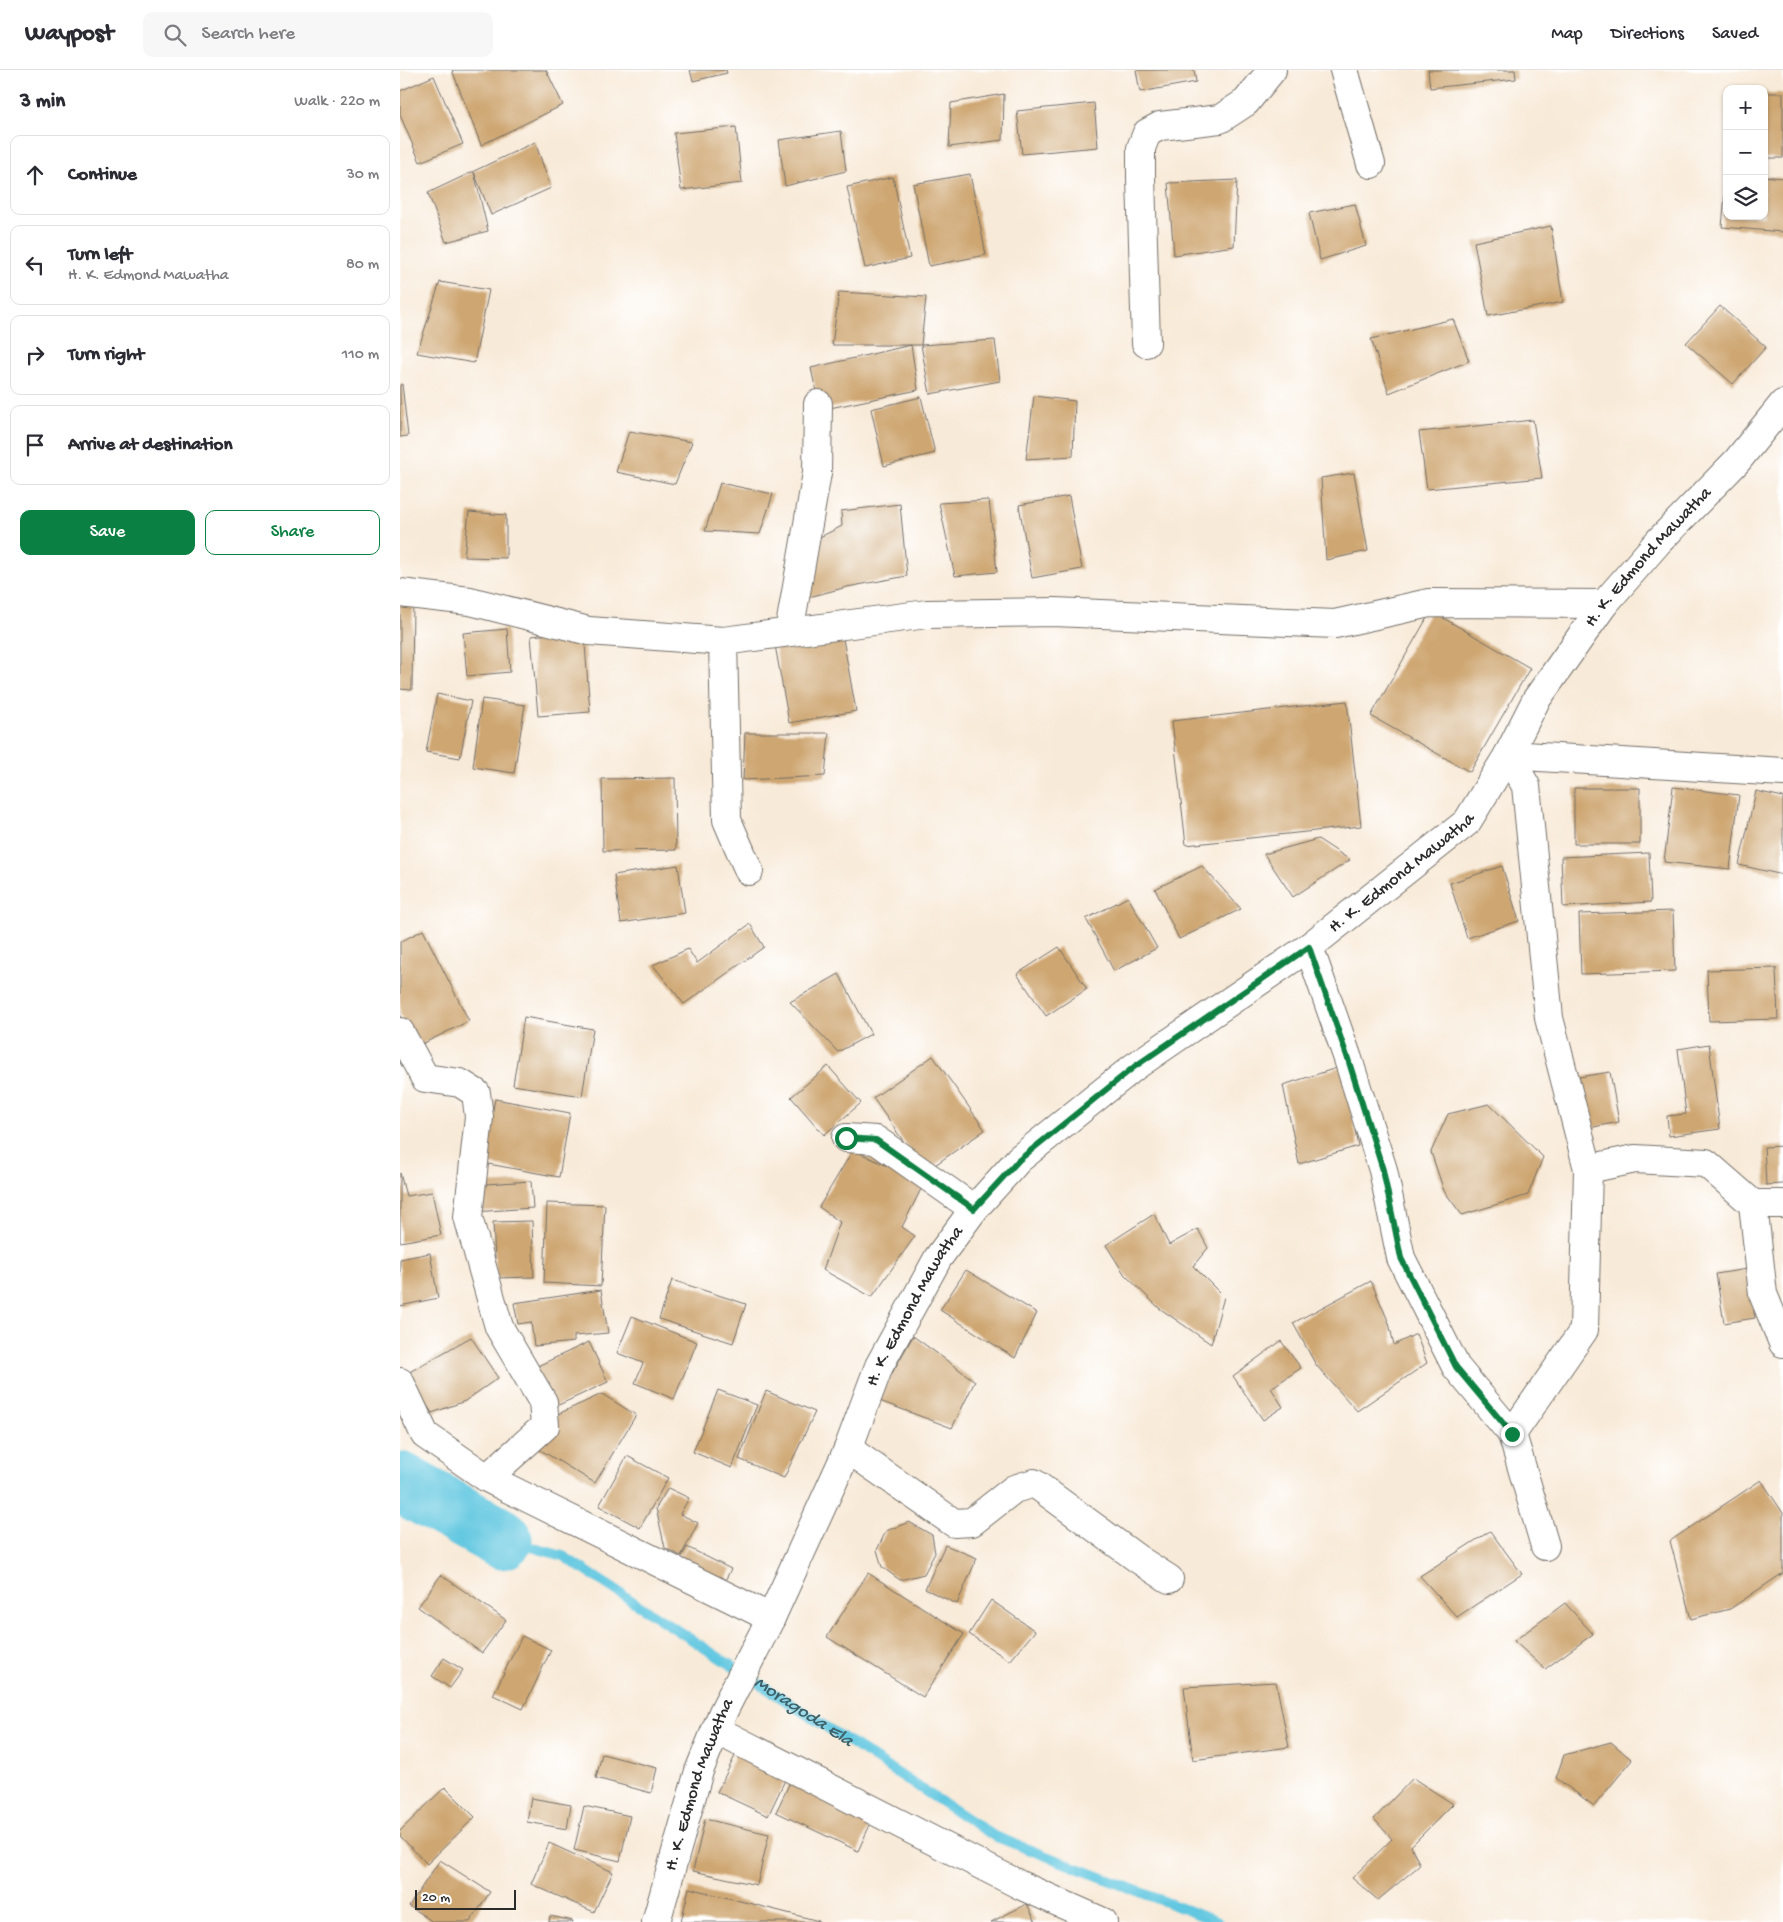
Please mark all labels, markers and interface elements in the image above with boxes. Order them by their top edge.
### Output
search box [143,12,493,57]
text: Waypost [25,20,113,49]
icon: search [161,21,189,49]
text: Search here [201,23,295,46]
text: Map [1551,24,1583,45]
text: Directions [1611,24,1684,45]
text: Saved [1712,24,1758,45]
map controls [1723,85,1768,220]
button: + [1723,85,1768,130]
text: 3 min [20,90,65,115]
text: Walk · 220 m [294,93,380,112]
button: − [1723,130,1768,175]
icon: ahead [21,161,49,189]
text: Continue [68,164,137,187]
text: 30 m [346,166,379,185]
button: layers [1723,175,1768,220]
text: Turn left [68,244,132,267]
icon: left [21,251,49,279]
text: 80 m [346,256,379,275]
text: H. K. Edmond Mawatha [68,267,229,286]
icon: right [21,341,49,369]
text: Turn right [68,344,144,367]
text: 110 m [342,346,379,365]
icon: arrive [21,431,49,459]
text: Arrive at destination [68,434,232,457]
street label: H. K. Edmond Mawatha [1580,482,1717,631]
button: Save [20,510,195,555]
button: Share [205,510,380,555]
street label: H. K. Edmond Mawatha [1325,809,1481,938]
route start [835,1127,858,1150]
street label: H. K. Edmond Mawatha [862,1221,969,1389]
route end [1501,1423,1524,1446]
water label: Moragoda Ela [749,1672,859,1754]
street label: H. K. Edmond Mawatha [661,1694,739,1873]
scale bar [415,1887,516,1910]
text: 20 m [422,1890,450,1907]

